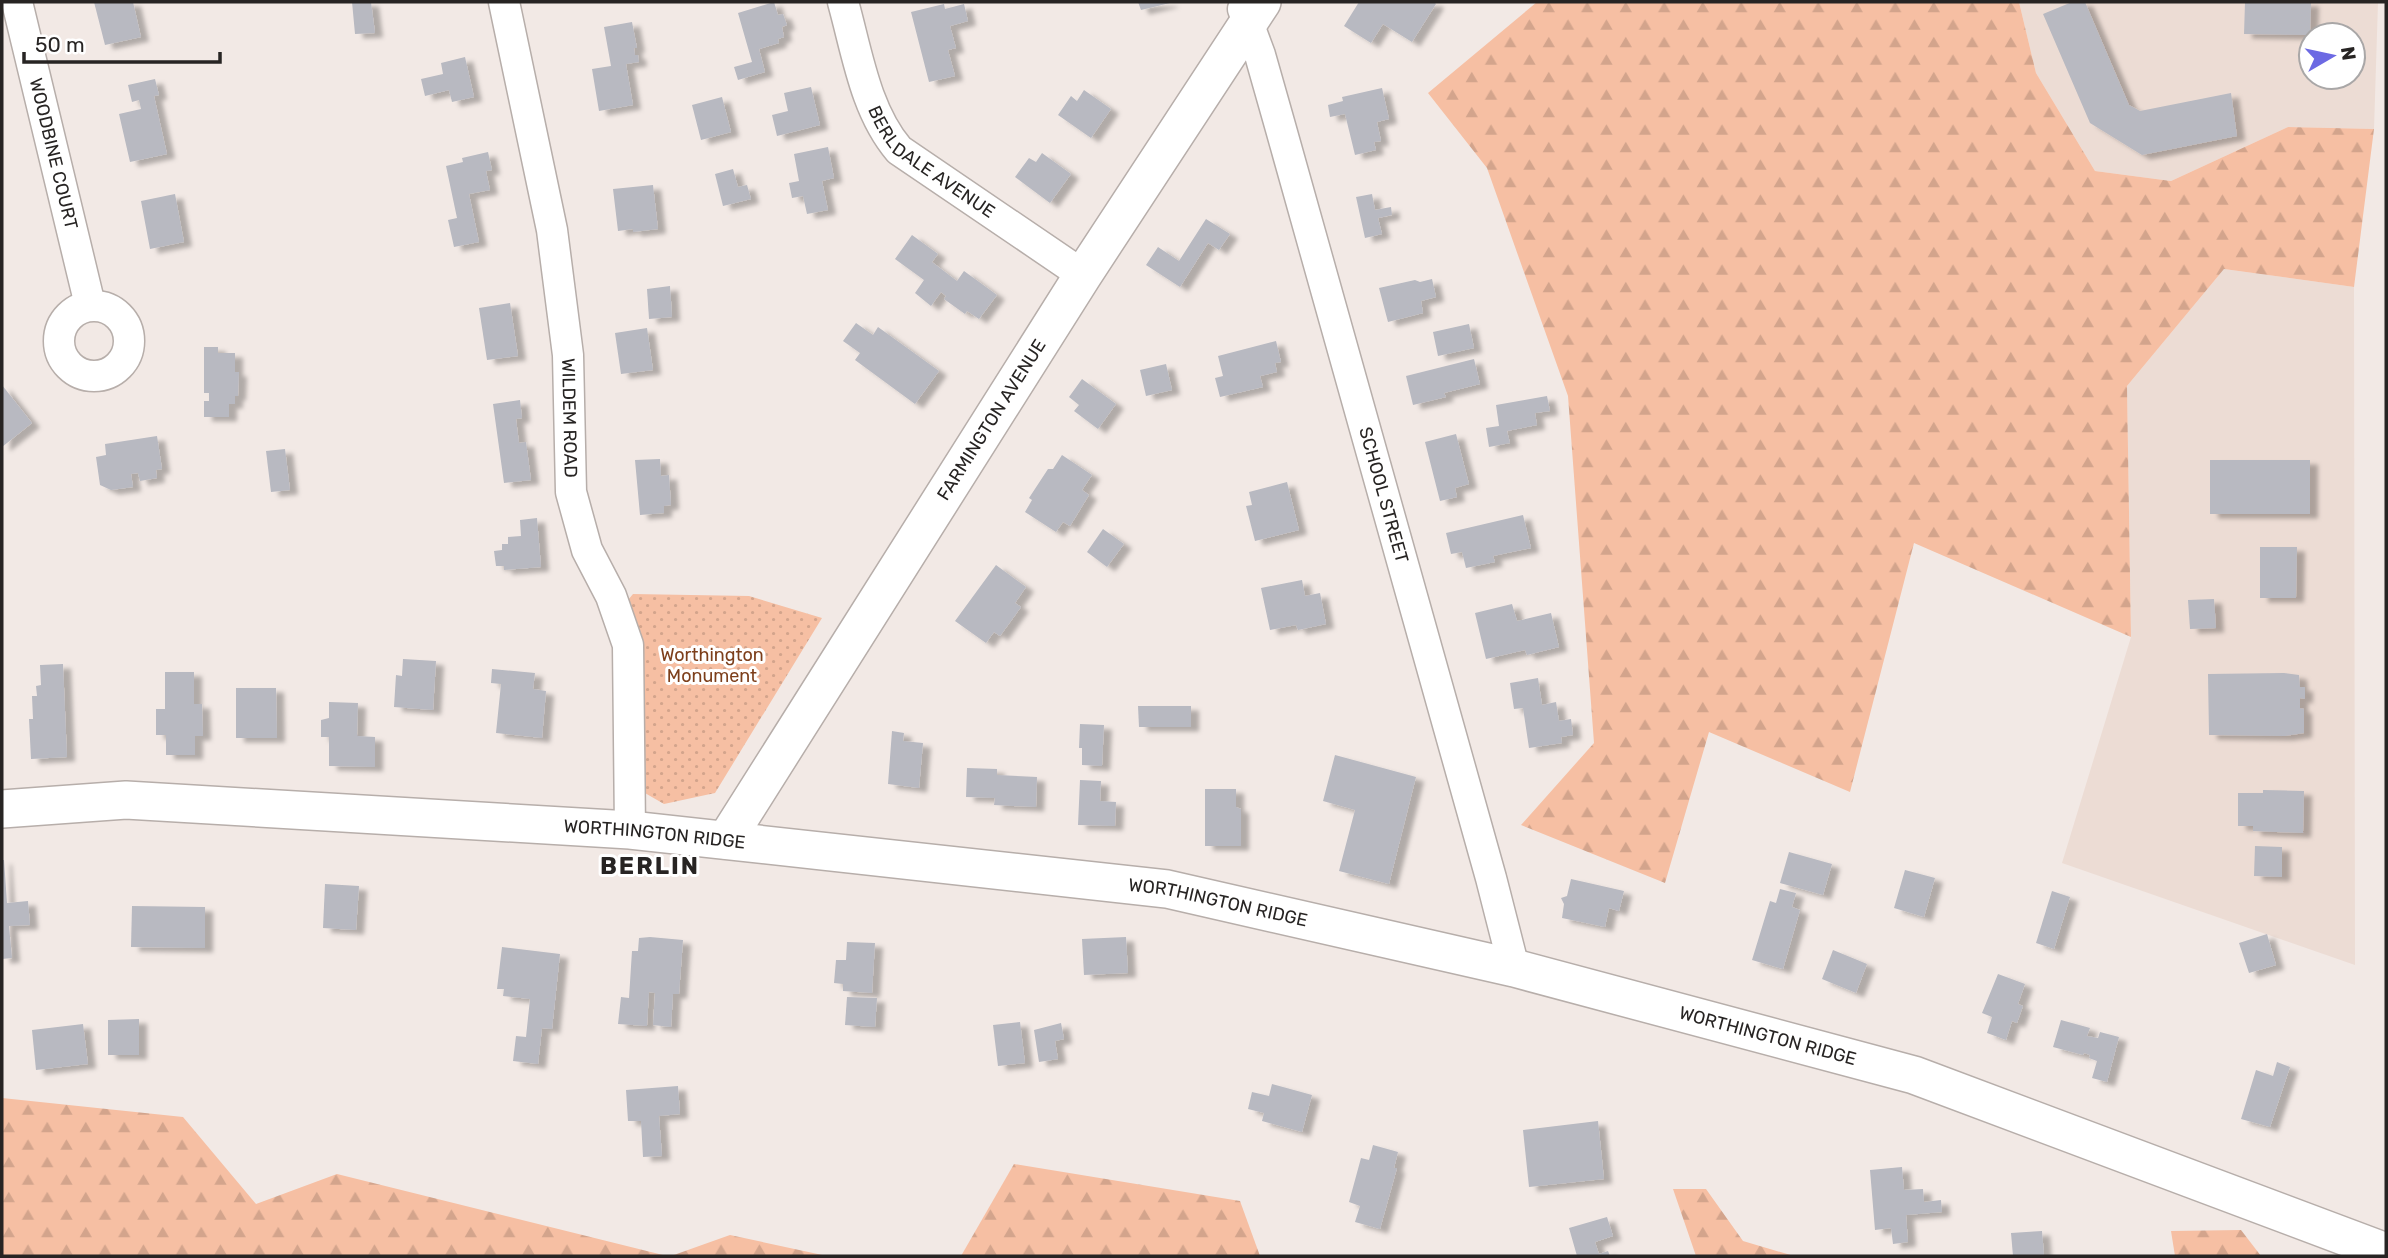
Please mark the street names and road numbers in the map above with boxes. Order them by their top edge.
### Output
street label: WOODBINE COURT [25,76,82,231]
street label: BERLDALE AVENUE [863,102,999,223]
street label: FARMINGTON AVENUE [932,335,1051,504]
street label: WILDEM ROAD [557,358,582,478]
street label: SCHOOL STREET [1354,425,1413,565]
street label: WORTHINGTON RIDGE [563,815,747,854]
street label: WORTHINGTON RIDGE [1127,874,1310,932]
street label: WORTHINGTON RIDGE [1677,1002,1859,1070]

